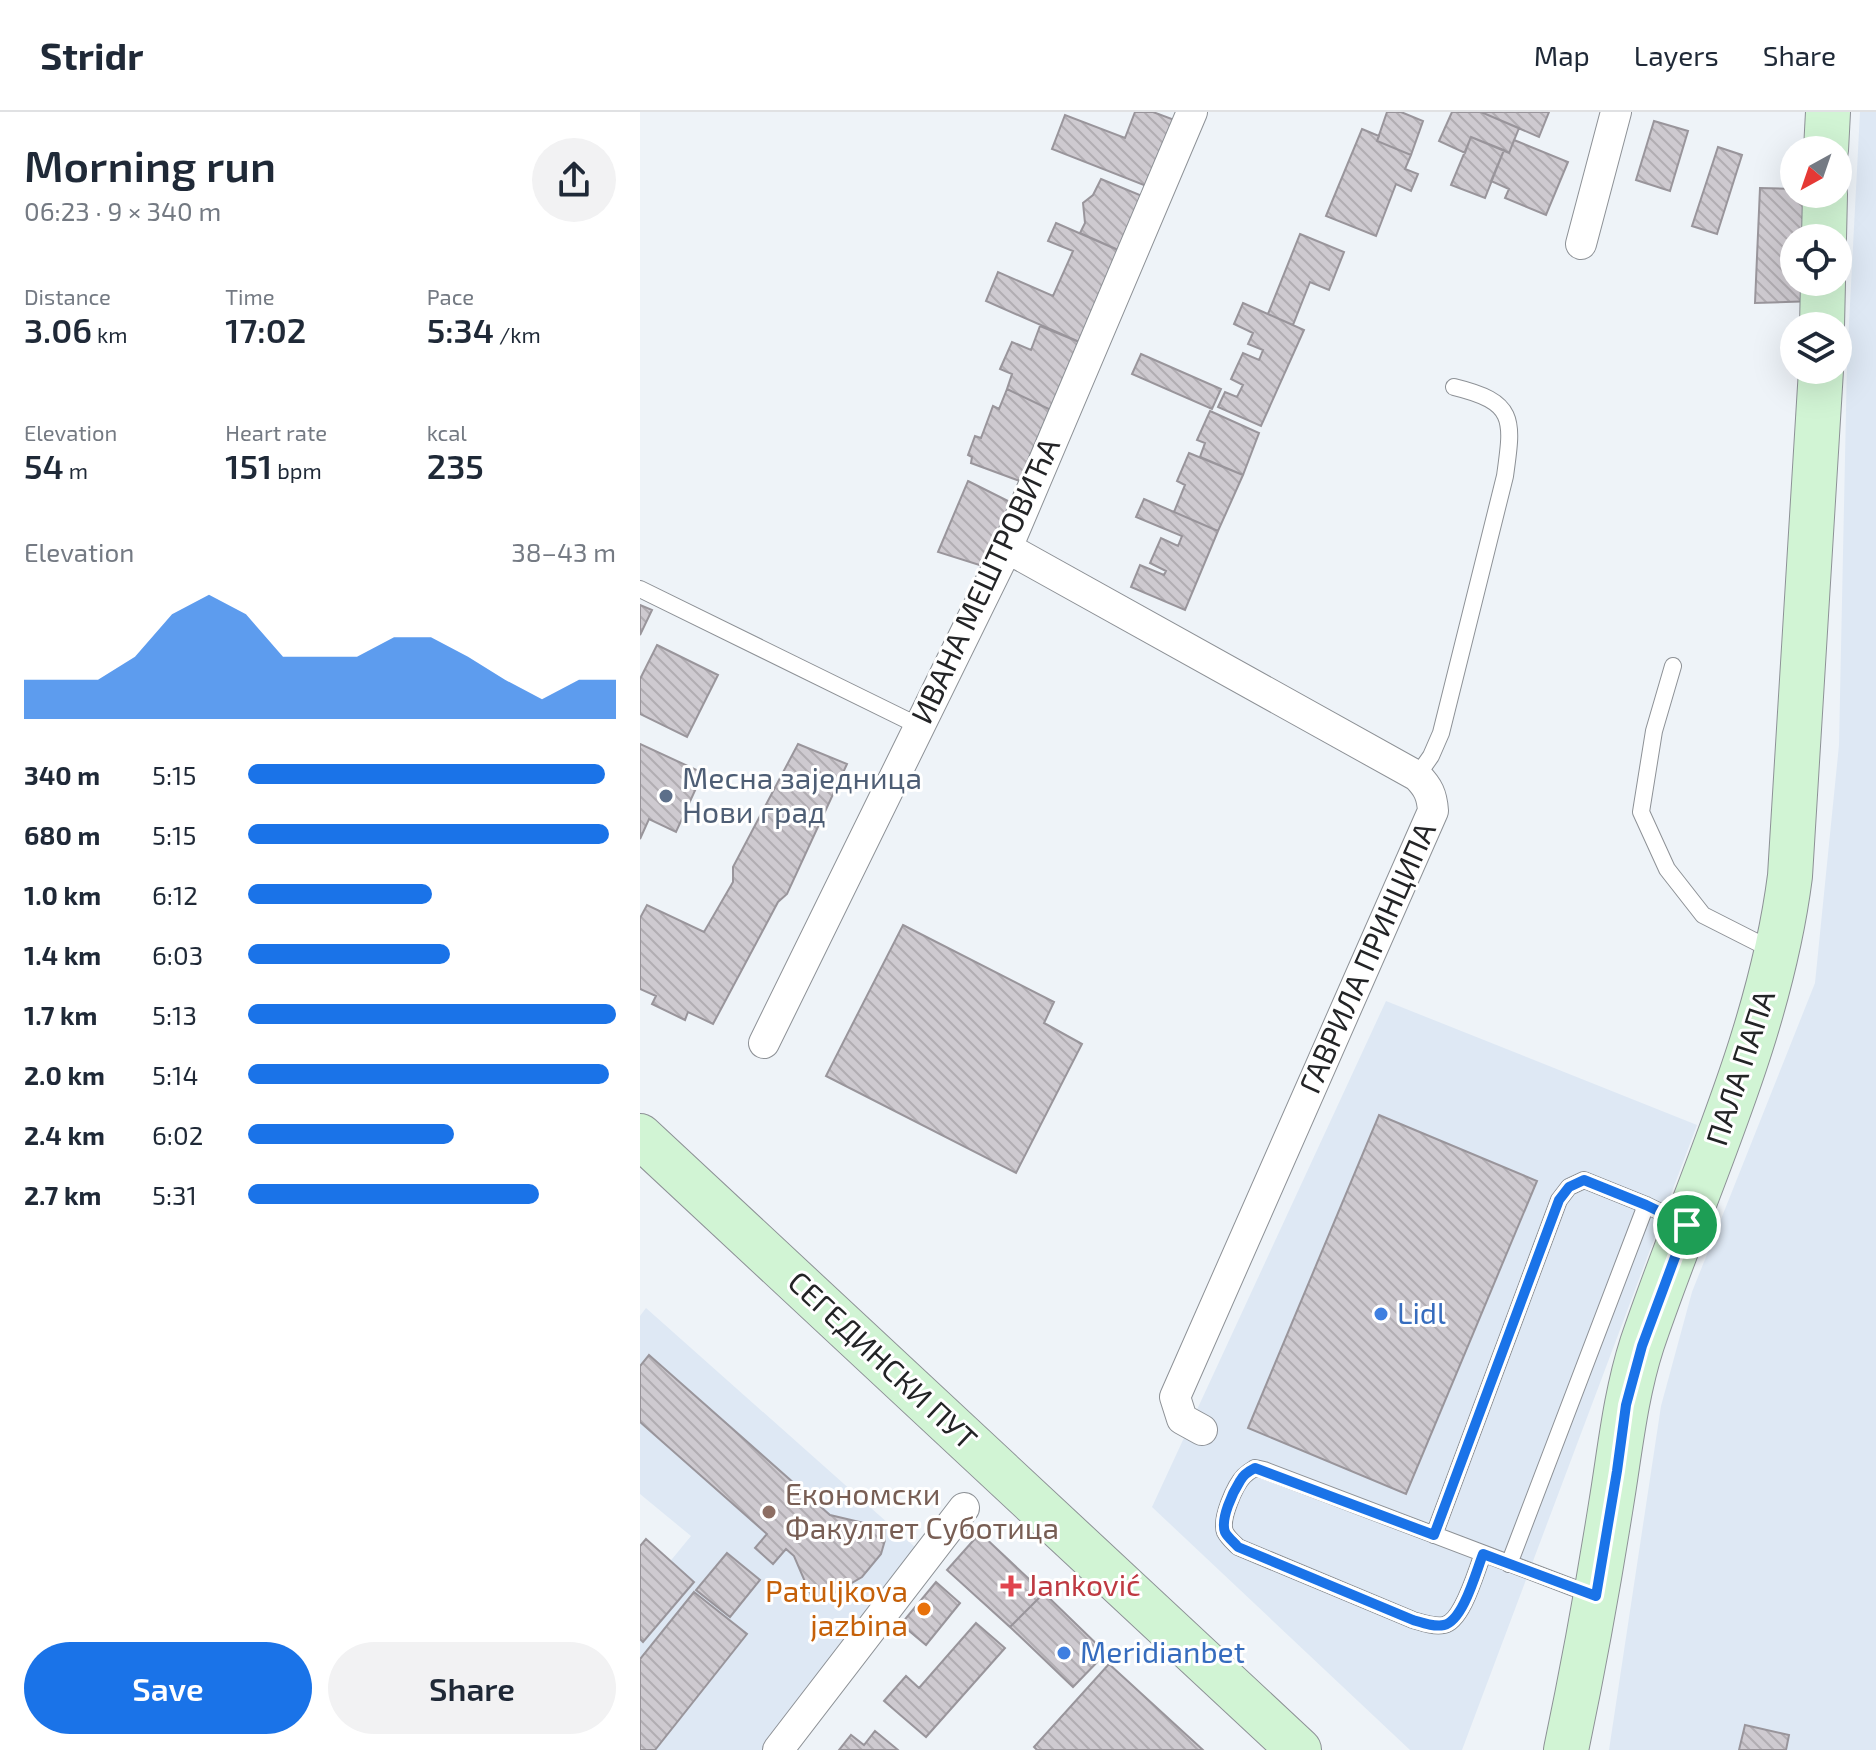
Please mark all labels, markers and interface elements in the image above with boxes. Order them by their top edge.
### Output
text: Stridr [40,32,143,78]
text: Map [1534,38,1590,72]
text: Layers [1634,38,1719,72]
text: Share [1763,38,1836,72]
north arrow [1780,136,1852,208]
map controls [1780,136,1852,384]
text: Morning run [24,138,276,191]
button: share [532,138,616,222]
text: 06:23 · 9 × 340 m [24,195,221,226]
button: locate [1780,224,1852,296]
text: Distance [24,283,111,309]
text: Time [225,283,275,309]
text: Pace [427,283,474,309]
text: 3.06 [24,309,92,350]
text: 17:02 [225,309,306,350]
text: 5:34 [427,309,494,350]
button: layers [1780,312,1852,384]
text: km [92,321,127,347]
text: /km [494,321,541,347]
text: Elevation [24,419,117,445]
text: Heart rate [225,419,327,445]
text: kcal [427,419,467,445]
street label: ИВАНА МЕШТРОВИЋА [902,431,1066,729]
text: 54 [24,445,64,486]
text: 151 [225,445,272,486]
text: 235 [427,445,484,486]
text: m [64,457,88,483]
text: bpm [272,457,322,483]
text: Elevation [24,536,134,567]
text: 38–43 m [511,536,616,567]
text: 340 m [24,759,100,790]
text: 5:15 [152,759,196,790]
place label: Месна заједница Нови град [682,759,922,829]
marker: Месна заједница Нови град [657,787,675,805]
street label: ГАВРИЛА ПРИНЦИПА [1290,816,1442,1098]
text: 680 m [24,819,100,850]
text: 5:15 [152,819,196,850]
text: 1.0 km [24,879,101,910]
text: 6:12 [152,879,198,910]
text: 1.4 km [24,939,101,970]
text: 6:03 [152,939,203,970]
street label: ПАЛА ПАПА [1697,985,1781,1150]
text: 1.7 km [24,999,98,1030]
text: 5:13 [152,999,197,1030]
text: 2.0 km [24,1059,105,1090]
text: 5:14 [152,1059,198,1090]
text: 2.4 km [24,1119,105,1150]
text: 6:02 [152,1119,203,1150]
text: 2.7 km [24,1179,101,1210]
text: 5:31 [152,1179,197,1210]
pin [1653,1191,1721,1259]
icon: arrive [1665,1203,1709,1247]
street label: СЕГЕДИНСКИ ПУТ [782,1263,985,1456]
place label: Lidl [1397,1294,1446,1330]
marker: Lidl [1372,1305,1390,1323]
place label: Економски Факултет Суботица [785,1475,1059,1546]
marker: Економски Факултет Суботица [760,1503,778,1521]
place label: Janković [1027,1566,1141,1602]
place label: Patuljkova jazbina [765,1572,908,1642]
marker: Janković [1002,1577,1020,1595]
marker: Patuljkova jazbina [915,1600,933,1618]
place label: Meridianbet [1080,1633,1245,1669]
button: Save [24,1642,312,1734]
button: Share [328,1642,616,1734]
marker: Meridianbet [1055,1644,1073,1662]

